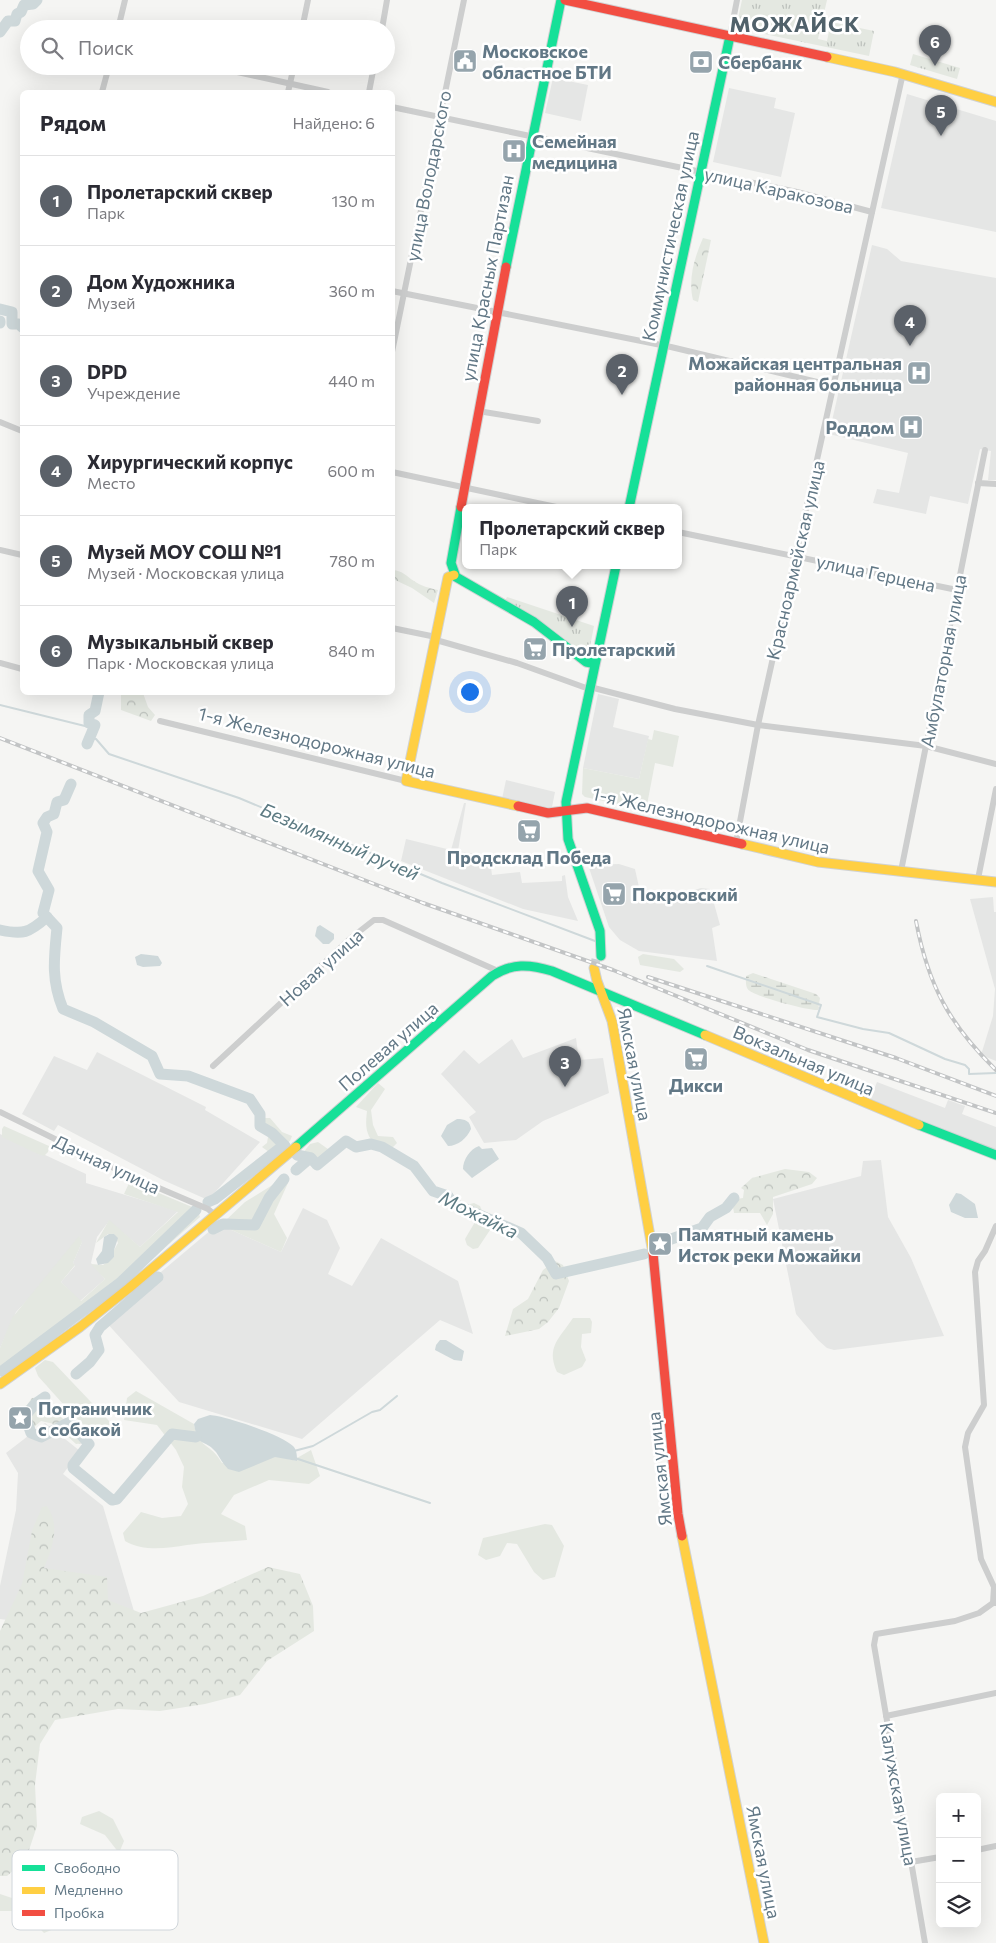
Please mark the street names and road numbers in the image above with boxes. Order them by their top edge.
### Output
street label: улица Володарского [401,89,455,263]
street label: Коммунистическая улица [637,129,703,343]
street label: улица Каракозова [702,162,856,218]
street label: улица Красных Партизан [456,173,518,383]
street label: Красноармейская улица [761,458,829,662]
street label: улица Герцена [815,550,937,596]
street label: Амбулаторная улица [915,573,971,749]
street label: 1-я Железнодорожная улица [196,702,438,782]
street label: 1-я Железнодорожная улица [590,782,832,858]
street label: Новая улица [275,924,367,1010]
street label: Полевая улица [334,997,442,1095]
street label: Ямская улица [613,1006,657,1122]
street label: Вокзальная улица [730,1020,878,1100]
street label: Дачная улица [50,1130,164,1198]
street label: Ямская улица [642,1411,676,1527]
street label: Калужская улица [876,1721,922,1867]
street label: Ямская улица [742,1804,786,1920]

